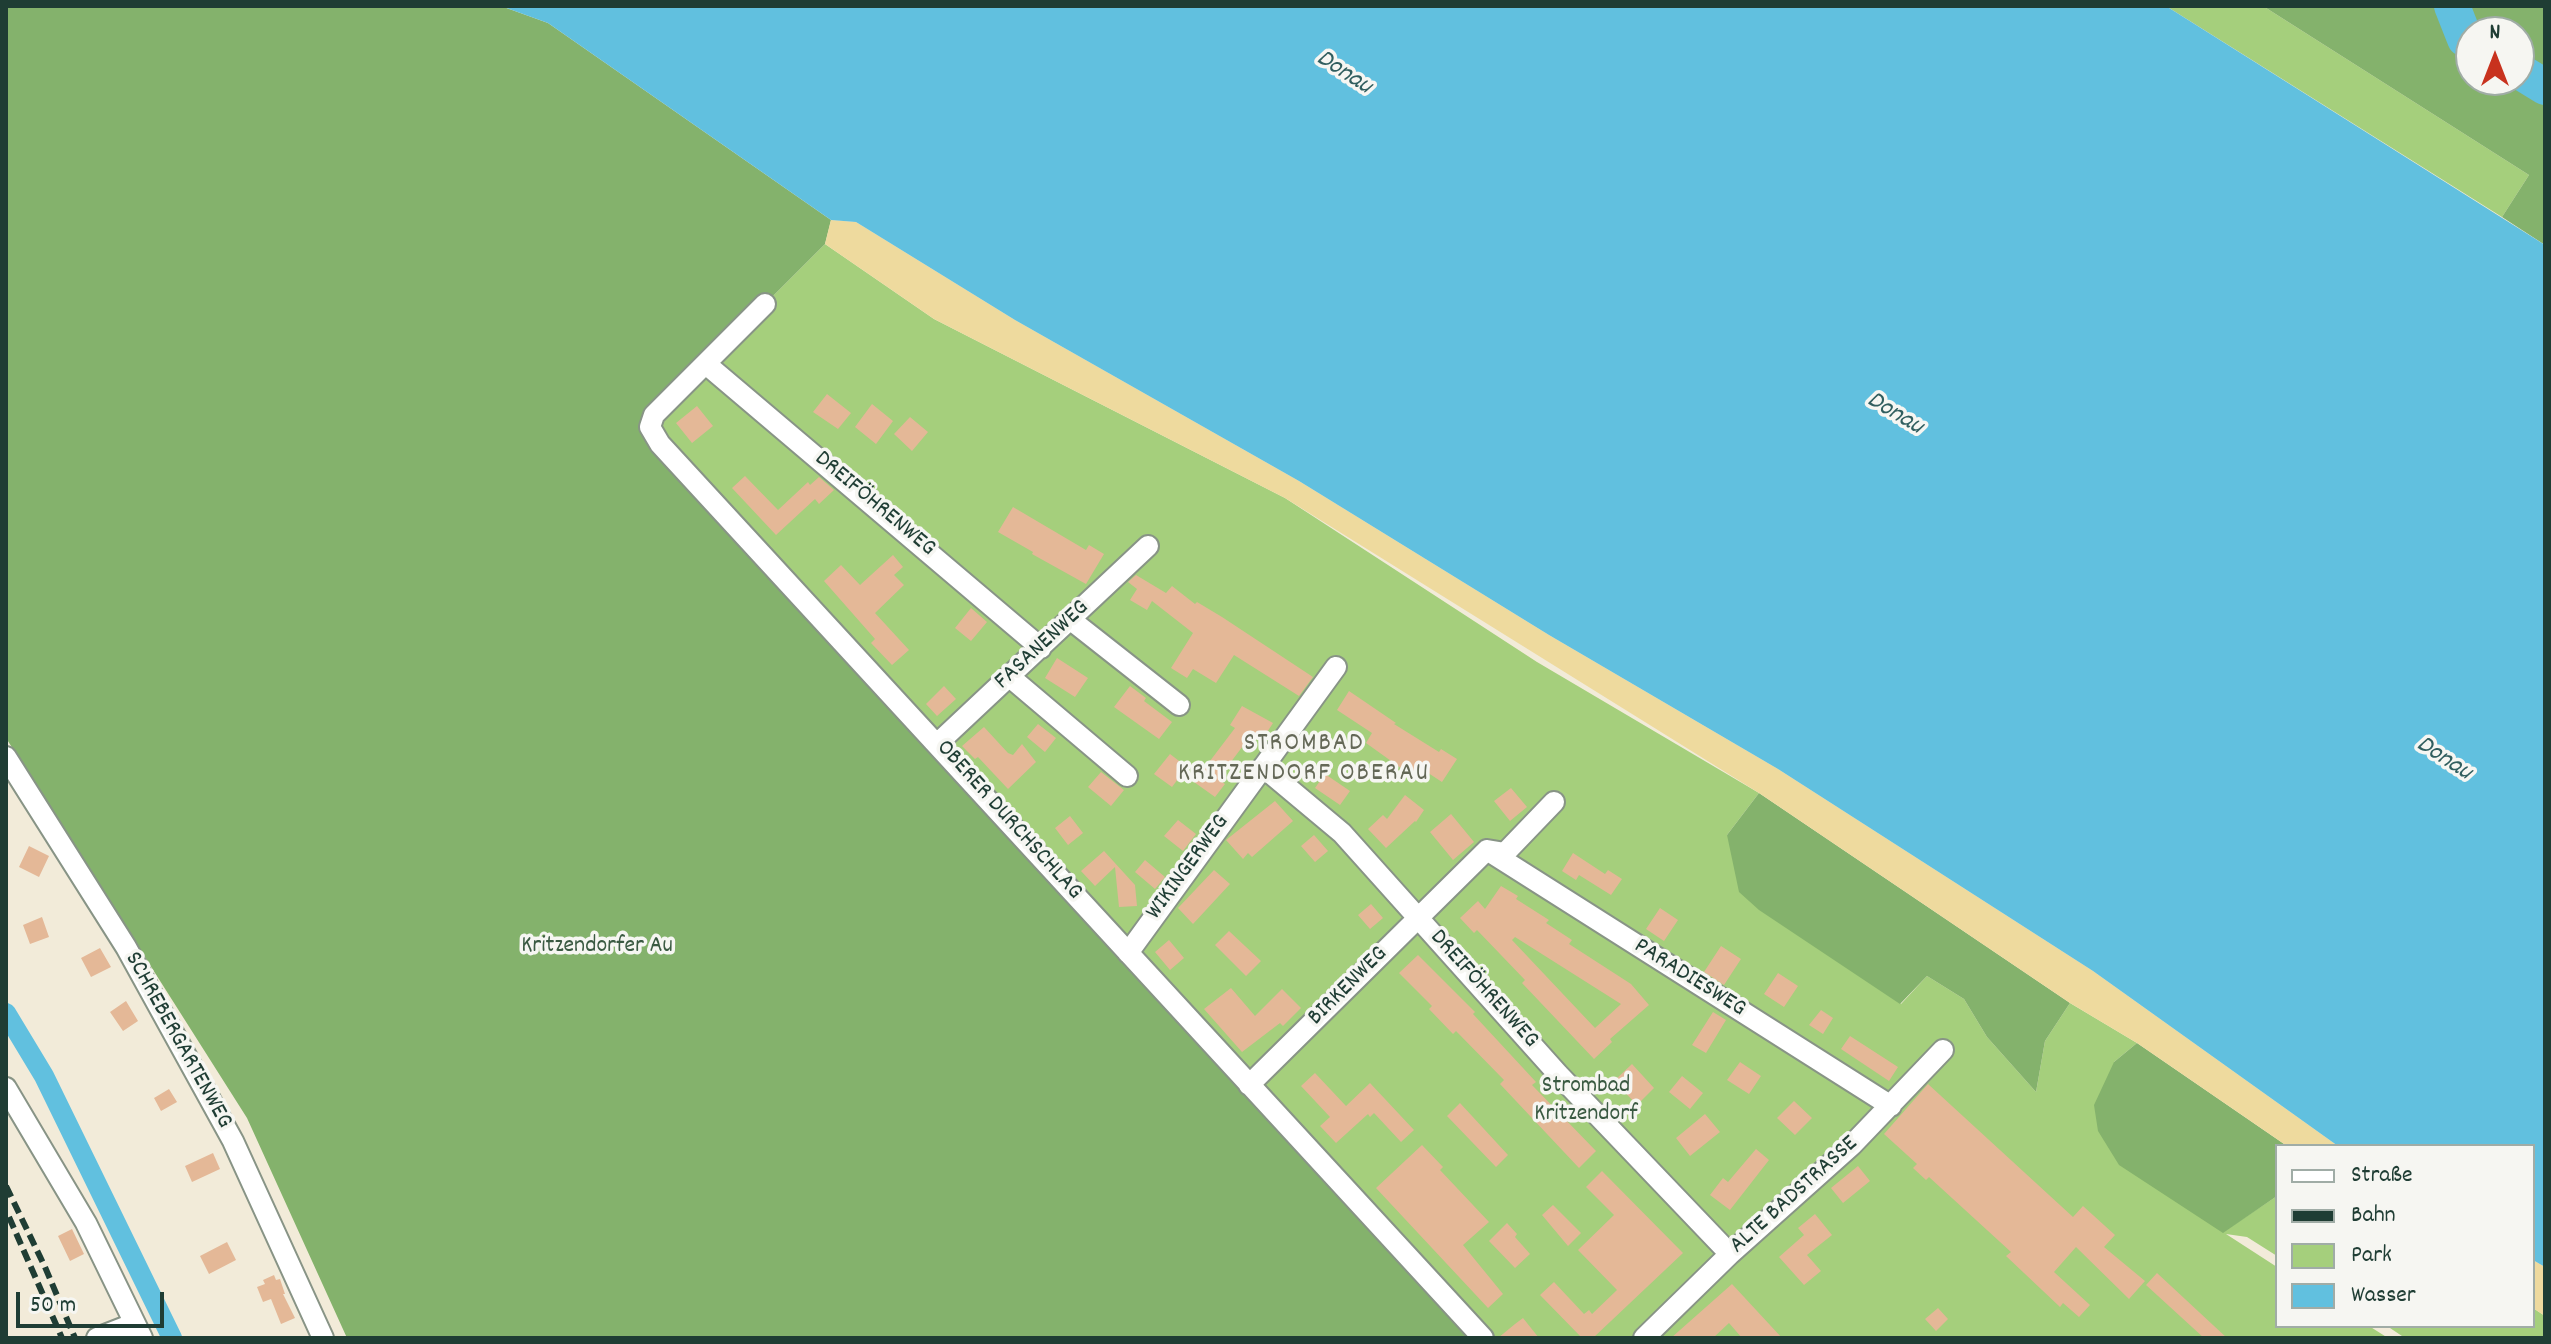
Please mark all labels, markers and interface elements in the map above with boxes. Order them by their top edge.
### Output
north arrow [2455,16,2535,96]
text: N [2490,18,2500,49]
water label: Donau [1309,44,1377,104]
water label: Donau [1860,386,1928,444]
street label: DREIFÖHRENWEG [807,446,941,564]
street label: FASANENWEG [990,595,1096,697]
district label: STROMBAD KRITZENDORF OBERAU [1178,729,1430,790]
water label: Donau [2409,730,2477,790]
street label: OBERER DURCHSCHLAG [929,735,1087,907]
street label: WIKINGERWEG [1141,810,1237,926]
street label: DREIFÖHRENWEG [1422,925,1544,1055]
street label: PARADIESWEG [1628,933,1750,1025]
park label: Kritzendorfer Au [521,934,673,962]
street label: BIRKENWEG [1303,941,1395,1033]
street label: SCHREBERGARTENWEG [117,948,237,1134]
park label: Strombad Kritzendorf [1534,1074,1638,1130]
street label: ALTE BADSTRASSE [1725,1131,1865,1261]
legend [2275,1144,2535,1328]
text: Straße [2351,1159,2413,1193]
text: Bahn [2351,1199,2396,1233]
text: Park [2351,1239,2392,1273]
scale bar [20,1276,168,1326]
text: Wasser [2351,1279,2416,1313]
text: 50 m [30,1289,76,1323]

